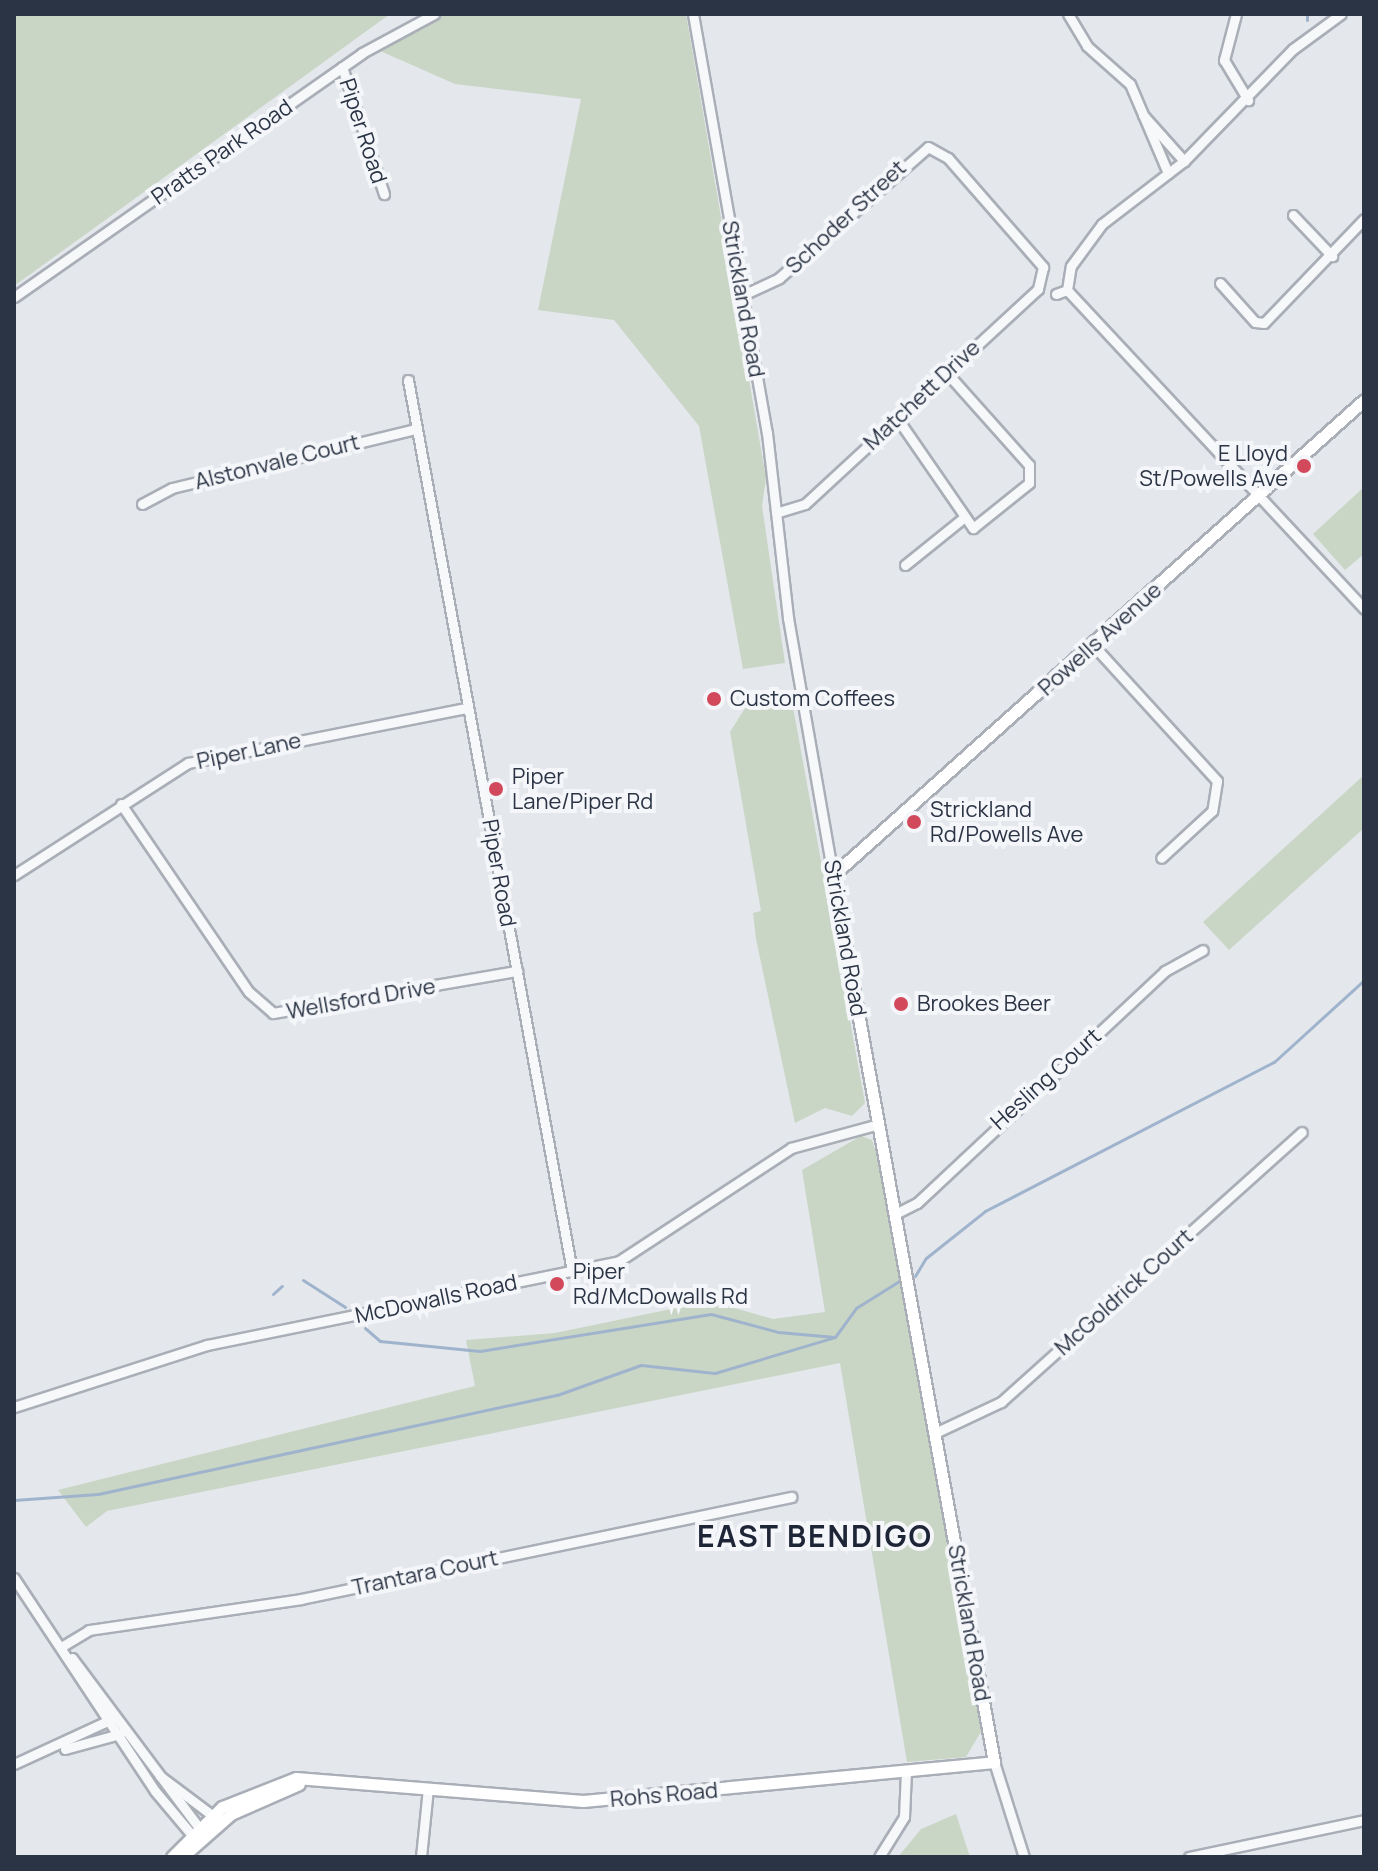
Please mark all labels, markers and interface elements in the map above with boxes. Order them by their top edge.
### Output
street label: Piper Road [334,75,392,187]
street label: Pratts Park Road [147,94,297,210]
street label: Schoder Street [780,155,912,279]
street label: Strickland Road [716,219,770,379]
street label: Matchett Drive [858,334,986,456]
street label: Alstonvale Court [192,429,362,495]
place label: E Lloyd St/Powells Ave [1139,440,1288,492]
marker: E Lloyd St/Powells Ave [1295,457,1313,475]
street label: Powells Avenue [1033,577,1167,701]
place label: Custom Coffees [730,686,895,712]
marker: Custom Coffees [705,690,723,708]
street label: Piper Lane [194,727,304,775]
place label: Piper Lane/Piper Rd [512,763,653,814]
marker: Piper Lane/Piper Rd [487,780,505,798]
place label: Strickland Rd/Powells Ave [930,796,1083,848]
marker: Strickland Rd/Powells Ave [905,813,923,831]
street label: Piper Road [477,817,521,929]
street label: Strickland Road [818,858,872,1018]
street label: Wellsford Drive [284,973,438,1025]
place label: Brookes Beer [917,991,1051,1017]
marker: Brookes Beer [892,995,910,1013]
street label: Hesling Court [986,1023,1106,1135]
street label: McGoldrick Court [1050,1223,1198,1361]
place label: Piper Rd/McDowalls Rd [573,1258,748,1310]
street label: McDowalls Road [353,1269,519,1329]
marker: Piper Rd/McDowalls Rd [548,1275,566,1293]
district label: EAST BENDIGO [697,1518,933,1554]
street label: Strickland Road [942,1543,996,1703]
street label: Trantara Court [350,1545,500,1601]
street label: Rohs Road [609,1777,719,1813]

